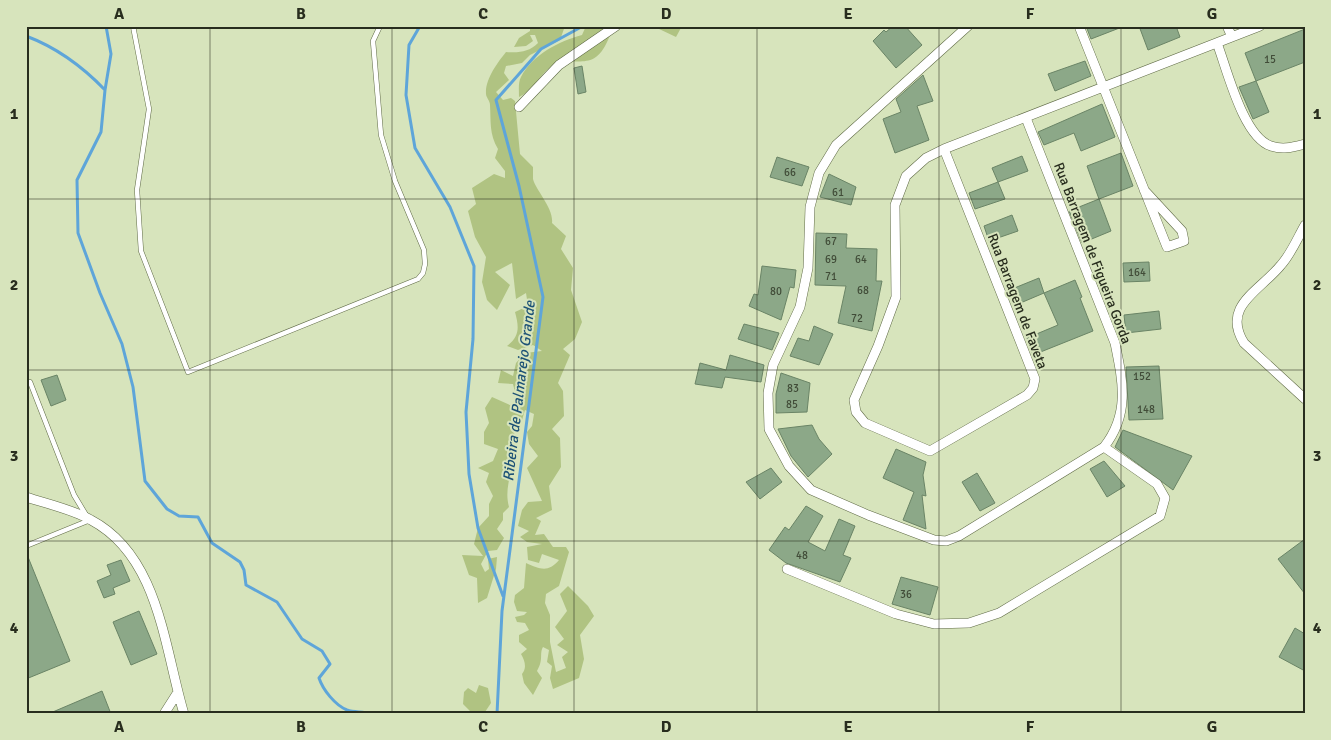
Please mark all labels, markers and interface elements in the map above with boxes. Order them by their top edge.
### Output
text: A [114,4,125,24]
text: B [296,4,306,24]
text: C [478,4,488,24]
text: D [661,4,672,24]
text: E [843,4,853,24]
text: F [1026,4,1035,24]
text: G [1207,4,1217,24]
house number: 15 [1264,53,1276,66]
text: 1 [10,104,19,124]
text: 1 [1313,104,1322,124]
street label: Rua Barragem de Figueira Gorda [1050,160,1135,346]
house number: 66 [784,166,796,179]
house number: 61 [832,186,844,199]
street label: Rua Barragem de Faveta [984,231,1051,371]
house number: 67 [825,235,837,248]
house number: 69 [825,253,837,266]
house number: 64 [855,253,867,266]
house number: 164 [1128,266,1146,279]
house number: 71 [825,270,837,283]
text: 2 [10,275,18,295]
text: 2 [1313,275,1321,295]
house number: 68 [857,284,869,297]
house number: 80 [770,285,782,298]
water label: Ribeira de Palmarejo Grande [499,298,539,482]
house number: 72 [851,312,863,325]
house number: 152 [1133,370,1151,383]
house number: 83 [787,382,799,395]
house number: 85 [786,398,798,411]
house number: 148 [1137,403,1155,416]
text: 3 [10,446,18,466]
text: 3 [1313,446,1321,466]
house number: 48 [796,549,808,562]
house number: 36 [900,588,912,601]
text: 4 [10,618,19,638]
text: 4 [1313,618,1322,638]
text: A [114,717,125,737]
text: B [296,717,306,737]
text: C [478,717,488,737]
text: D [661,717,672,737]
text: E [843,717,853,737]
text: F [1026,717,1035,737]
text: G [1207,717,1217,737]

